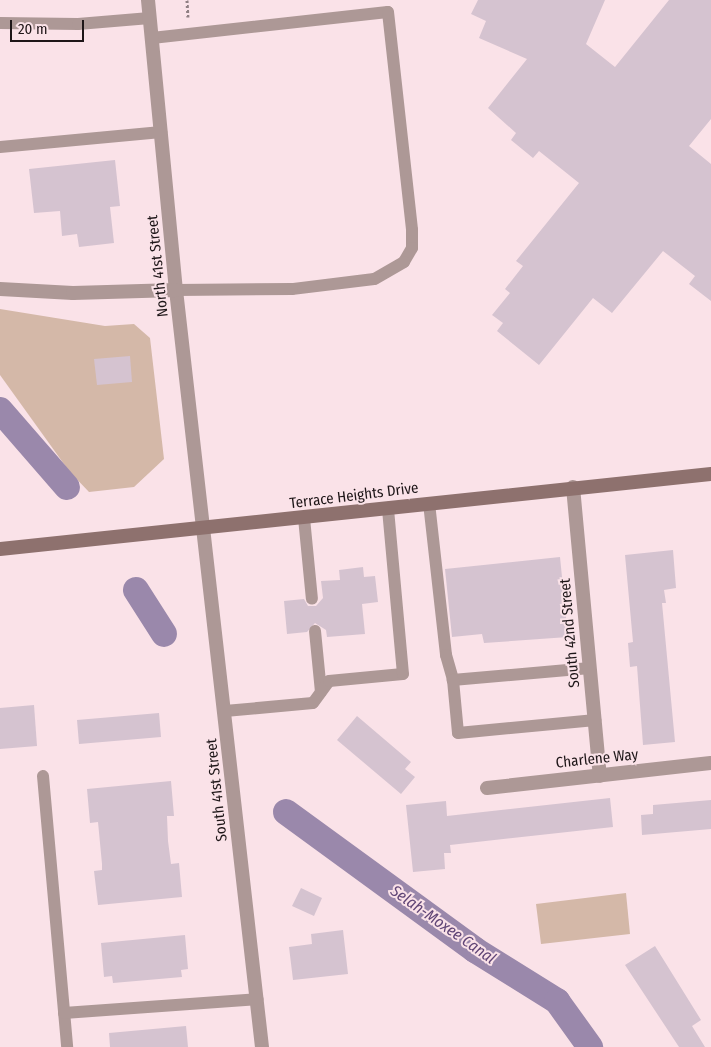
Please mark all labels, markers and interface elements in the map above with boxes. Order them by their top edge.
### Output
scale bar [12,10,86,42]
text: 20 m [18,20,48,38]
street label: North 41st Street [144,214,172,318]
street label: Terrace Heights Drive [288,479,420,513]
street label: South 42nd Street [556,578,584,688]
street label: South 41st Street [203,738,231,842]
street label: Charlene Way [555,746,639,772]
water label: Selah-Moxee Canal [387,882,499,968]

